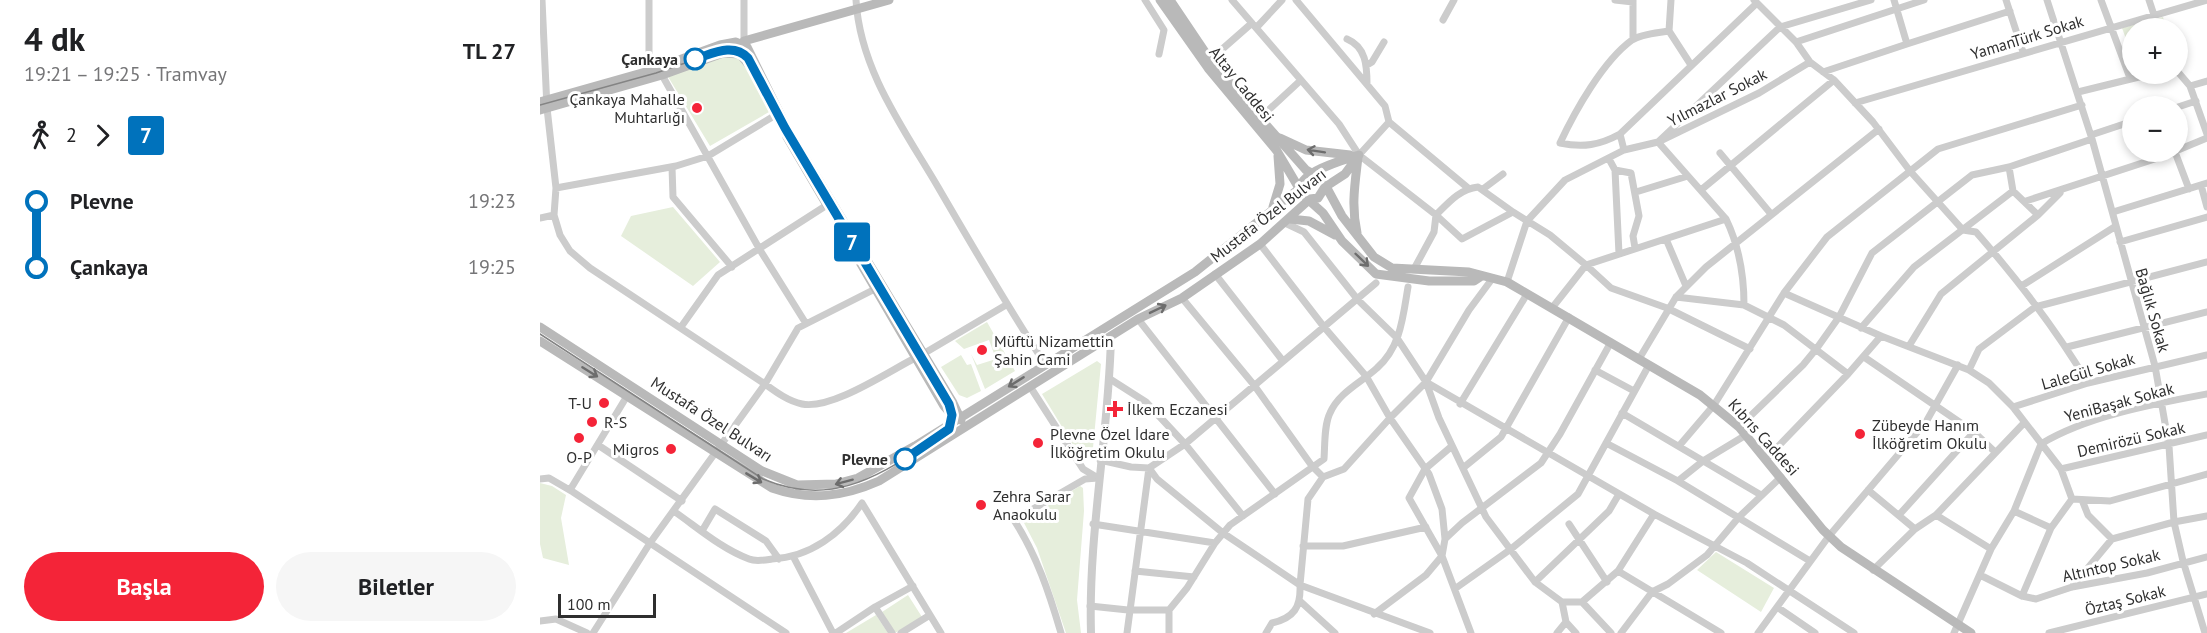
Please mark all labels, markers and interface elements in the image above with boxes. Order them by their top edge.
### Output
street label: YamanTürk Sokak [1968,10,2086,64]
text: 4 dk [24,17,85,60]
map controls [2122,18,2188,162]
button: + [2122,18,2188,84]
text: TL 27 [463,37,516,65]
street label: Altay Caddesi [1205,42,1279,126]
marker: Çankaya [684,48,706,70]
place label: Çankaya [621,49,678,69]
text: 19:21 – 19:25 · Tramvay [24,61,227,87]
street label: Yılmazlar Sokak [1664,63,1770,131]
place label: Çankaya Mahalle Muhtarlığı [569,89,685,127]
button: − [2122,96,2188,162]
marker: Çankaya Mahalle Muhtarlığı [690,101,704,115]
icon: walk [24,119,57,152]
icon: forward [86,119,119,152]
text: 2 [66,122,77,148]
text: 7 [140,122,152,149]
one-way arrow [1307,145,1326,156]
street label: Mustafa Özel Bulvarı [1206,164,1330,266]
text: Plevne [70,187,134,215]
text: 19:23 [468,188,516,214]
line badge: 7 [832,222,872,262]
text: 7 [846,229,858,256]
one-way arrow [1354,252,1369,267]
text: Çankaya [70,253,148,281]
text: 19:25 [468,254,516,280]
street label: Bağlık Sokak [2131,266,2175,355]
one-way arrow [1148,303,1166,315]
place label: Müftü Nizamettin Şahin Cami [994,331,1114,369]
marker: Müftü Nizamettin Şahin Cami [975,343,989,357]
street label: LaleGül Sokak [2039,348,2137,394]
one-way arrow [581,366,598,379]
street label: Mustafa Özel Bulvarı [647,372,777,466]
one-way arrow [1008,376,1025,388]
street label: YeniBaşak Sokak [2062,378,2176,426]
place label: T-U [568,393,592,413]
street label: Kıbrıs Caddesi [1724,394,1804,480]
marker: T-U [597,396,611,410]
place label: İlkem Eczanesi [1127,399,1228,419]
marker: İlkem Eczanesi [1108,402,1122,416]
place label: R-S [604,412,627,432]
marker: R-S [585,415,599,429]
place label: Zübeyde Hanım İlköğretim Okulu [1872,415,1987,453]
street label: Demirözü Sokak [2075,417,2187,461]
place label: Plevne Özel İdare İlköğretim Okulu [1050,424,1170,462]
marker: Zübeyde Hanım İlköğretim Okulu [1853,427,1867,441]
marker: O-P [572,431,586,445]
marker: Plevne Özel İdare İlköğretim Okulu [1031,436,1045,450]
place label: Migros [613,439,659,459]
marker: Migros [664,442,678,456]
place label: O-P [566,447,592,467]
marker: Plevne [894,448,916,470]
place label: Plevne [842,449,888,469]
one-way arrow [745,472,762,484]
one-way arrow [835,476,854,488]
place label: Zehra Sarar Anaokulu [993,486,1071,524]
marker: Zehra Sarar Anaokulu [974,498,988,512]
street label: Altıntop Sokak [2060,544,2162,586]
button: Başla [24,552,264,621]
button: Biletler [276,552,516,621]
street label: Öztaş Sokak [2083,580,2168,620]
scale bar [558,591,656,618]
text: 100 m [567,594,610,614]

